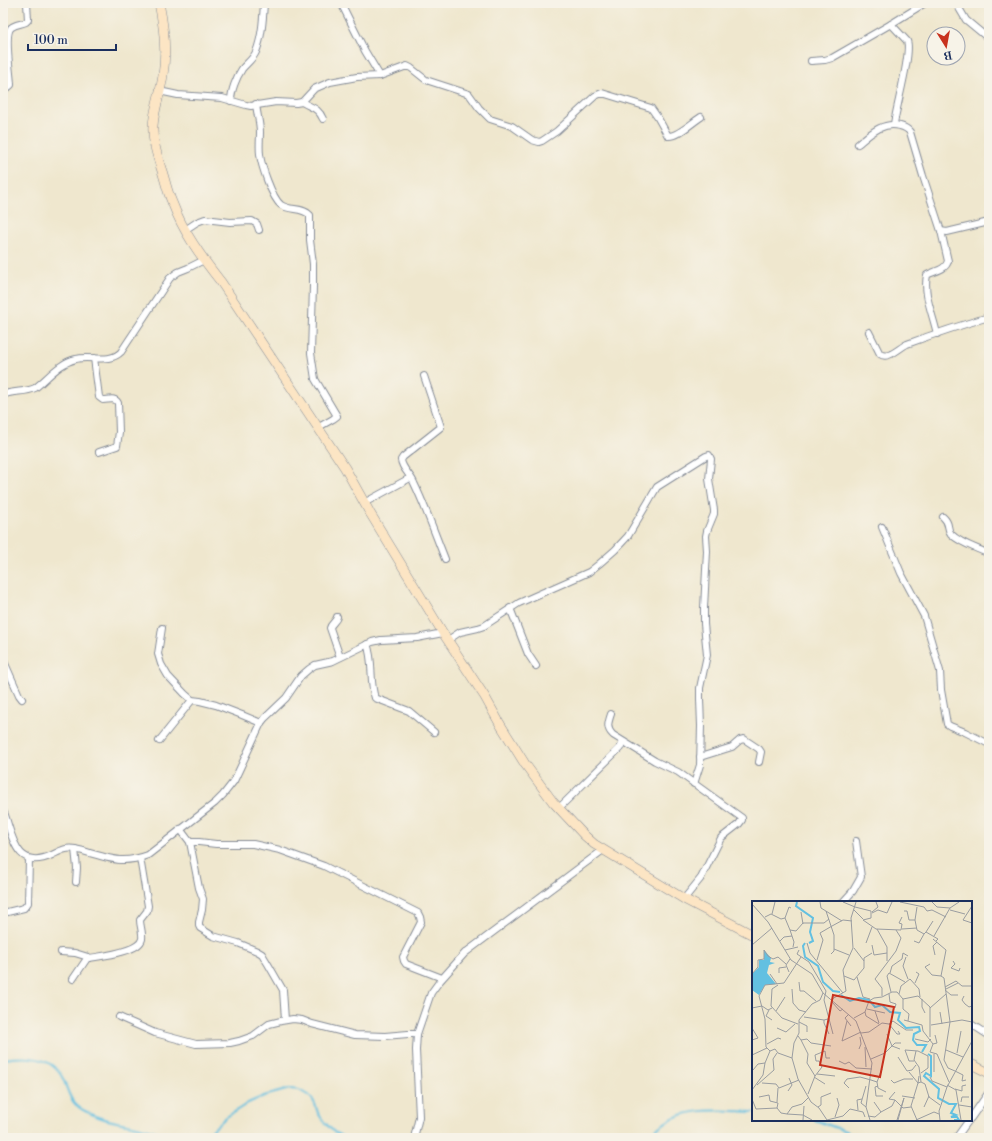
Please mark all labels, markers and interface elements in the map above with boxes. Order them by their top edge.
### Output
scale bar [28,26,116,52]
north arrow [926,26,966,66]
text: 100 m [34,33,68,48]
text: B [942,47,953,62]
inset map [752,901,972,1121]

